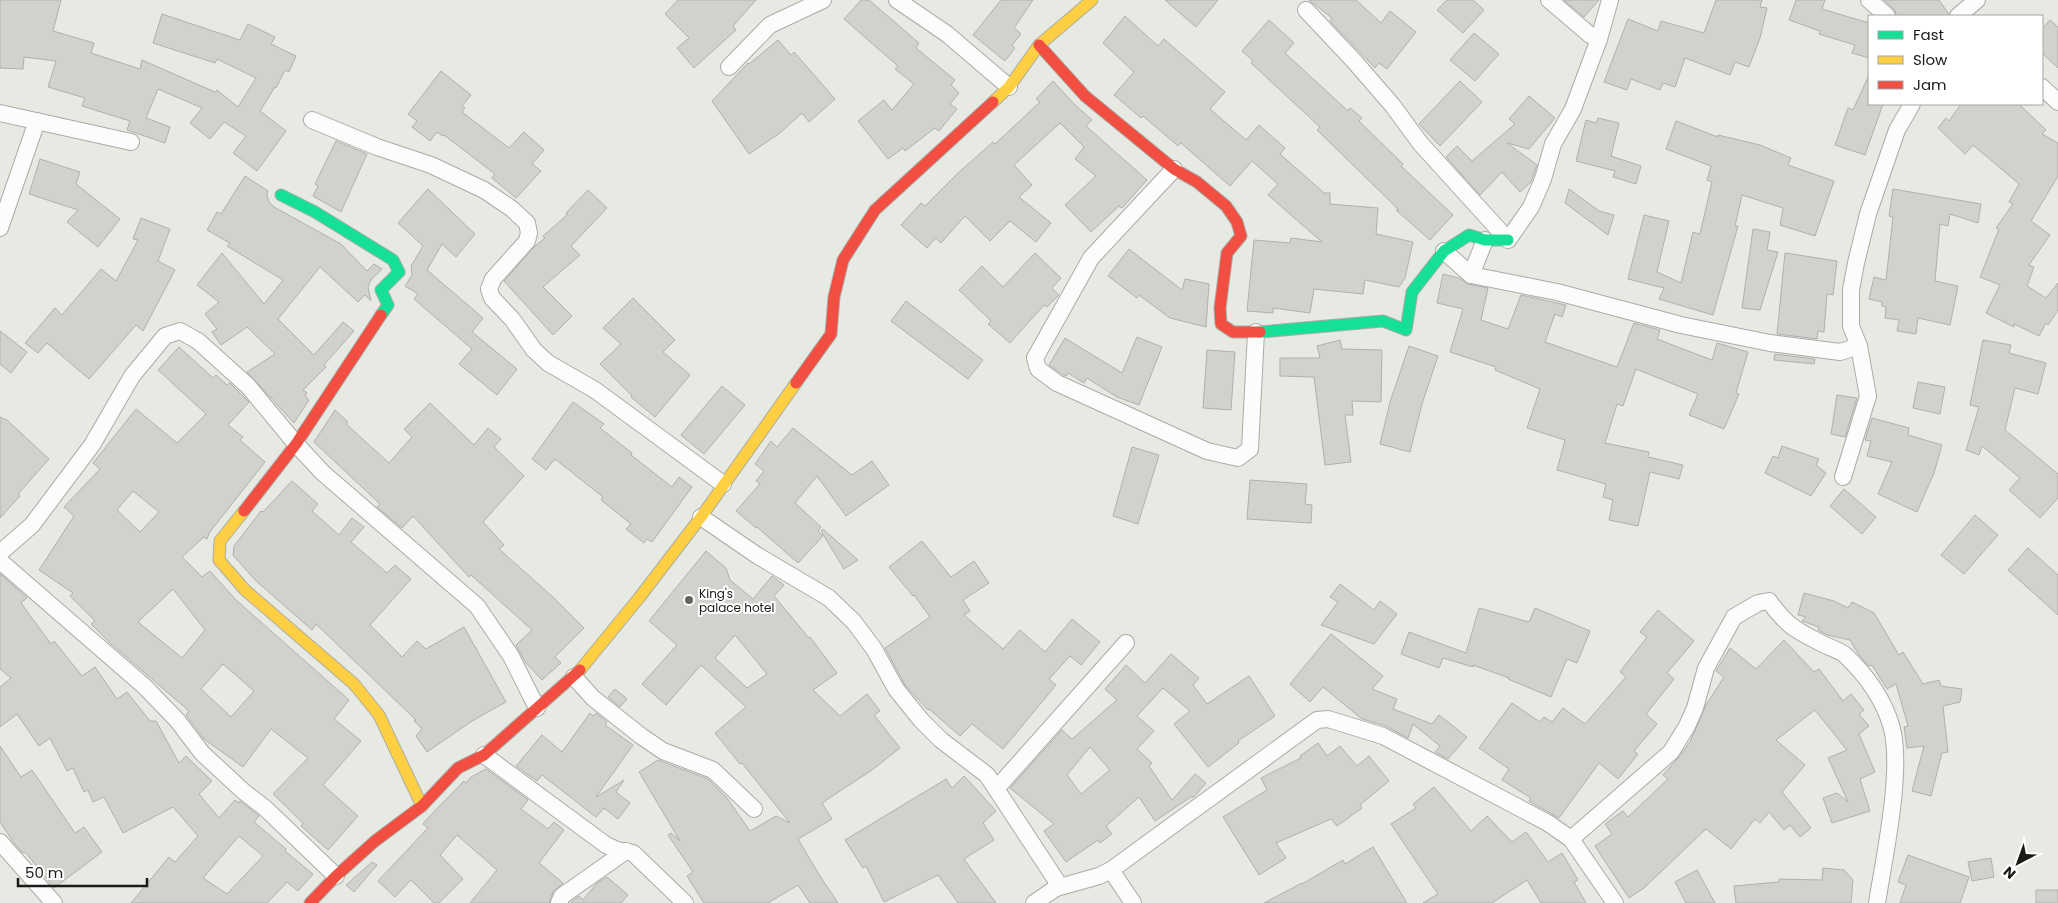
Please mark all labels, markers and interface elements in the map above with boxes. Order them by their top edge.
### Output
legend [1868,15,2043,105]
text: Fast [1913,24,1944,45]
text: Slow [1913,49,1948,70]
text: Jam [1913,74,1947,95]
place label: King's palace hotel [699,585,774,616]
marker: King's palace hotel [683,594,695,606]
north arrow [1993,838,2043,888]
scale bar [18,856,146,888]
text: 50 m [25,862,63,883]
text: N [1999,862,2020,884]

